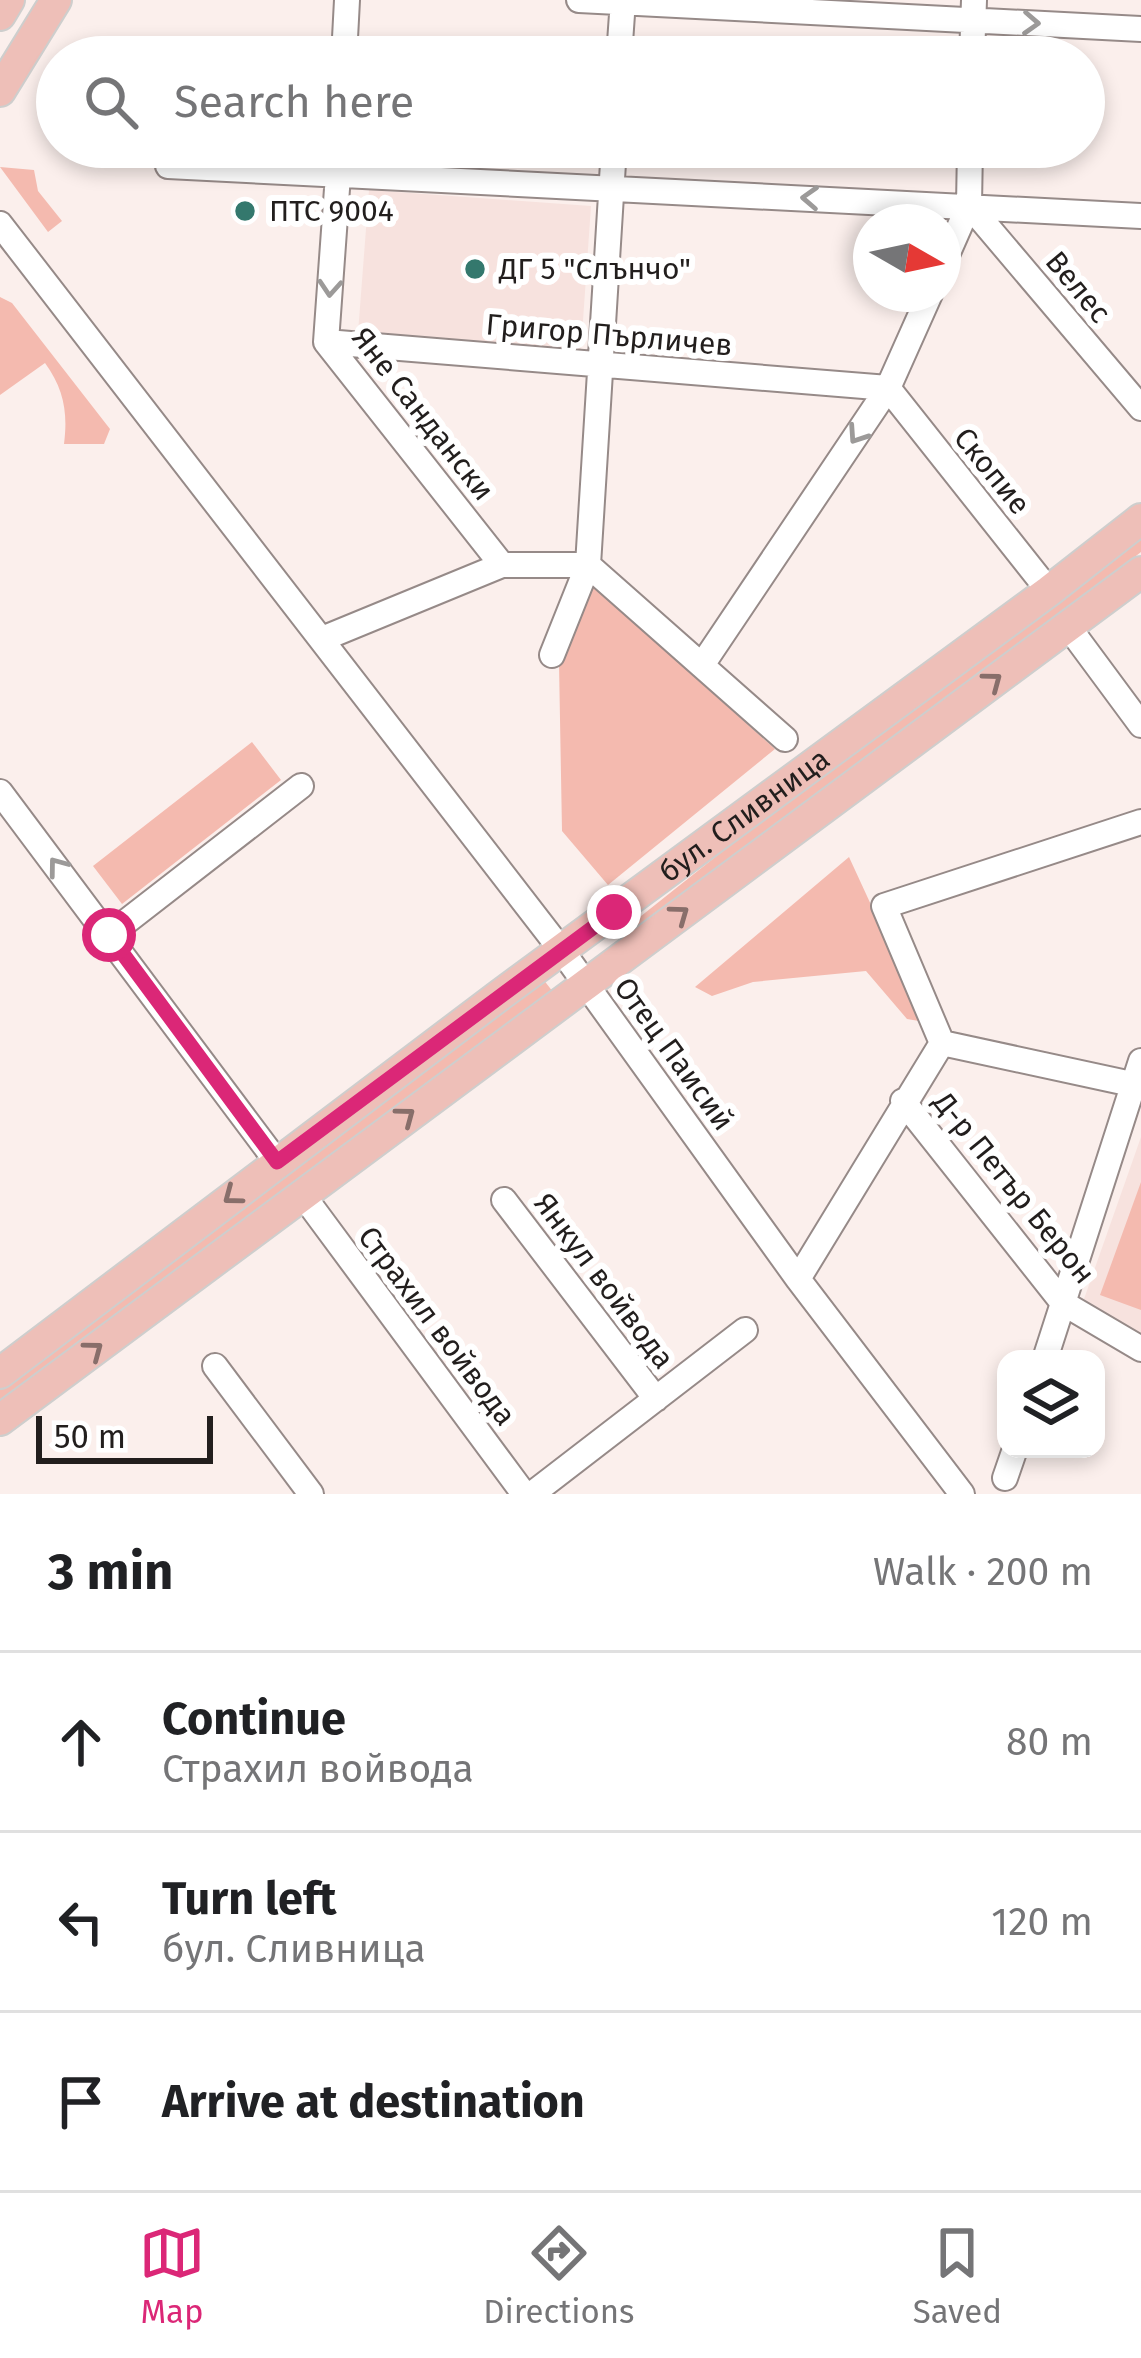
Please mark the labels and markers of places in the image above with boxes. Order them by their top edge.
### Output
place label: ПТС 9004 [269,193,394,229]
marker: ПТС 9004 [232,198,258,224]
place label: ДГ 5 "Слънчо" [498,251,691,287]
marker: ДГ 5 "Слънчо" [462,256,488,282]

